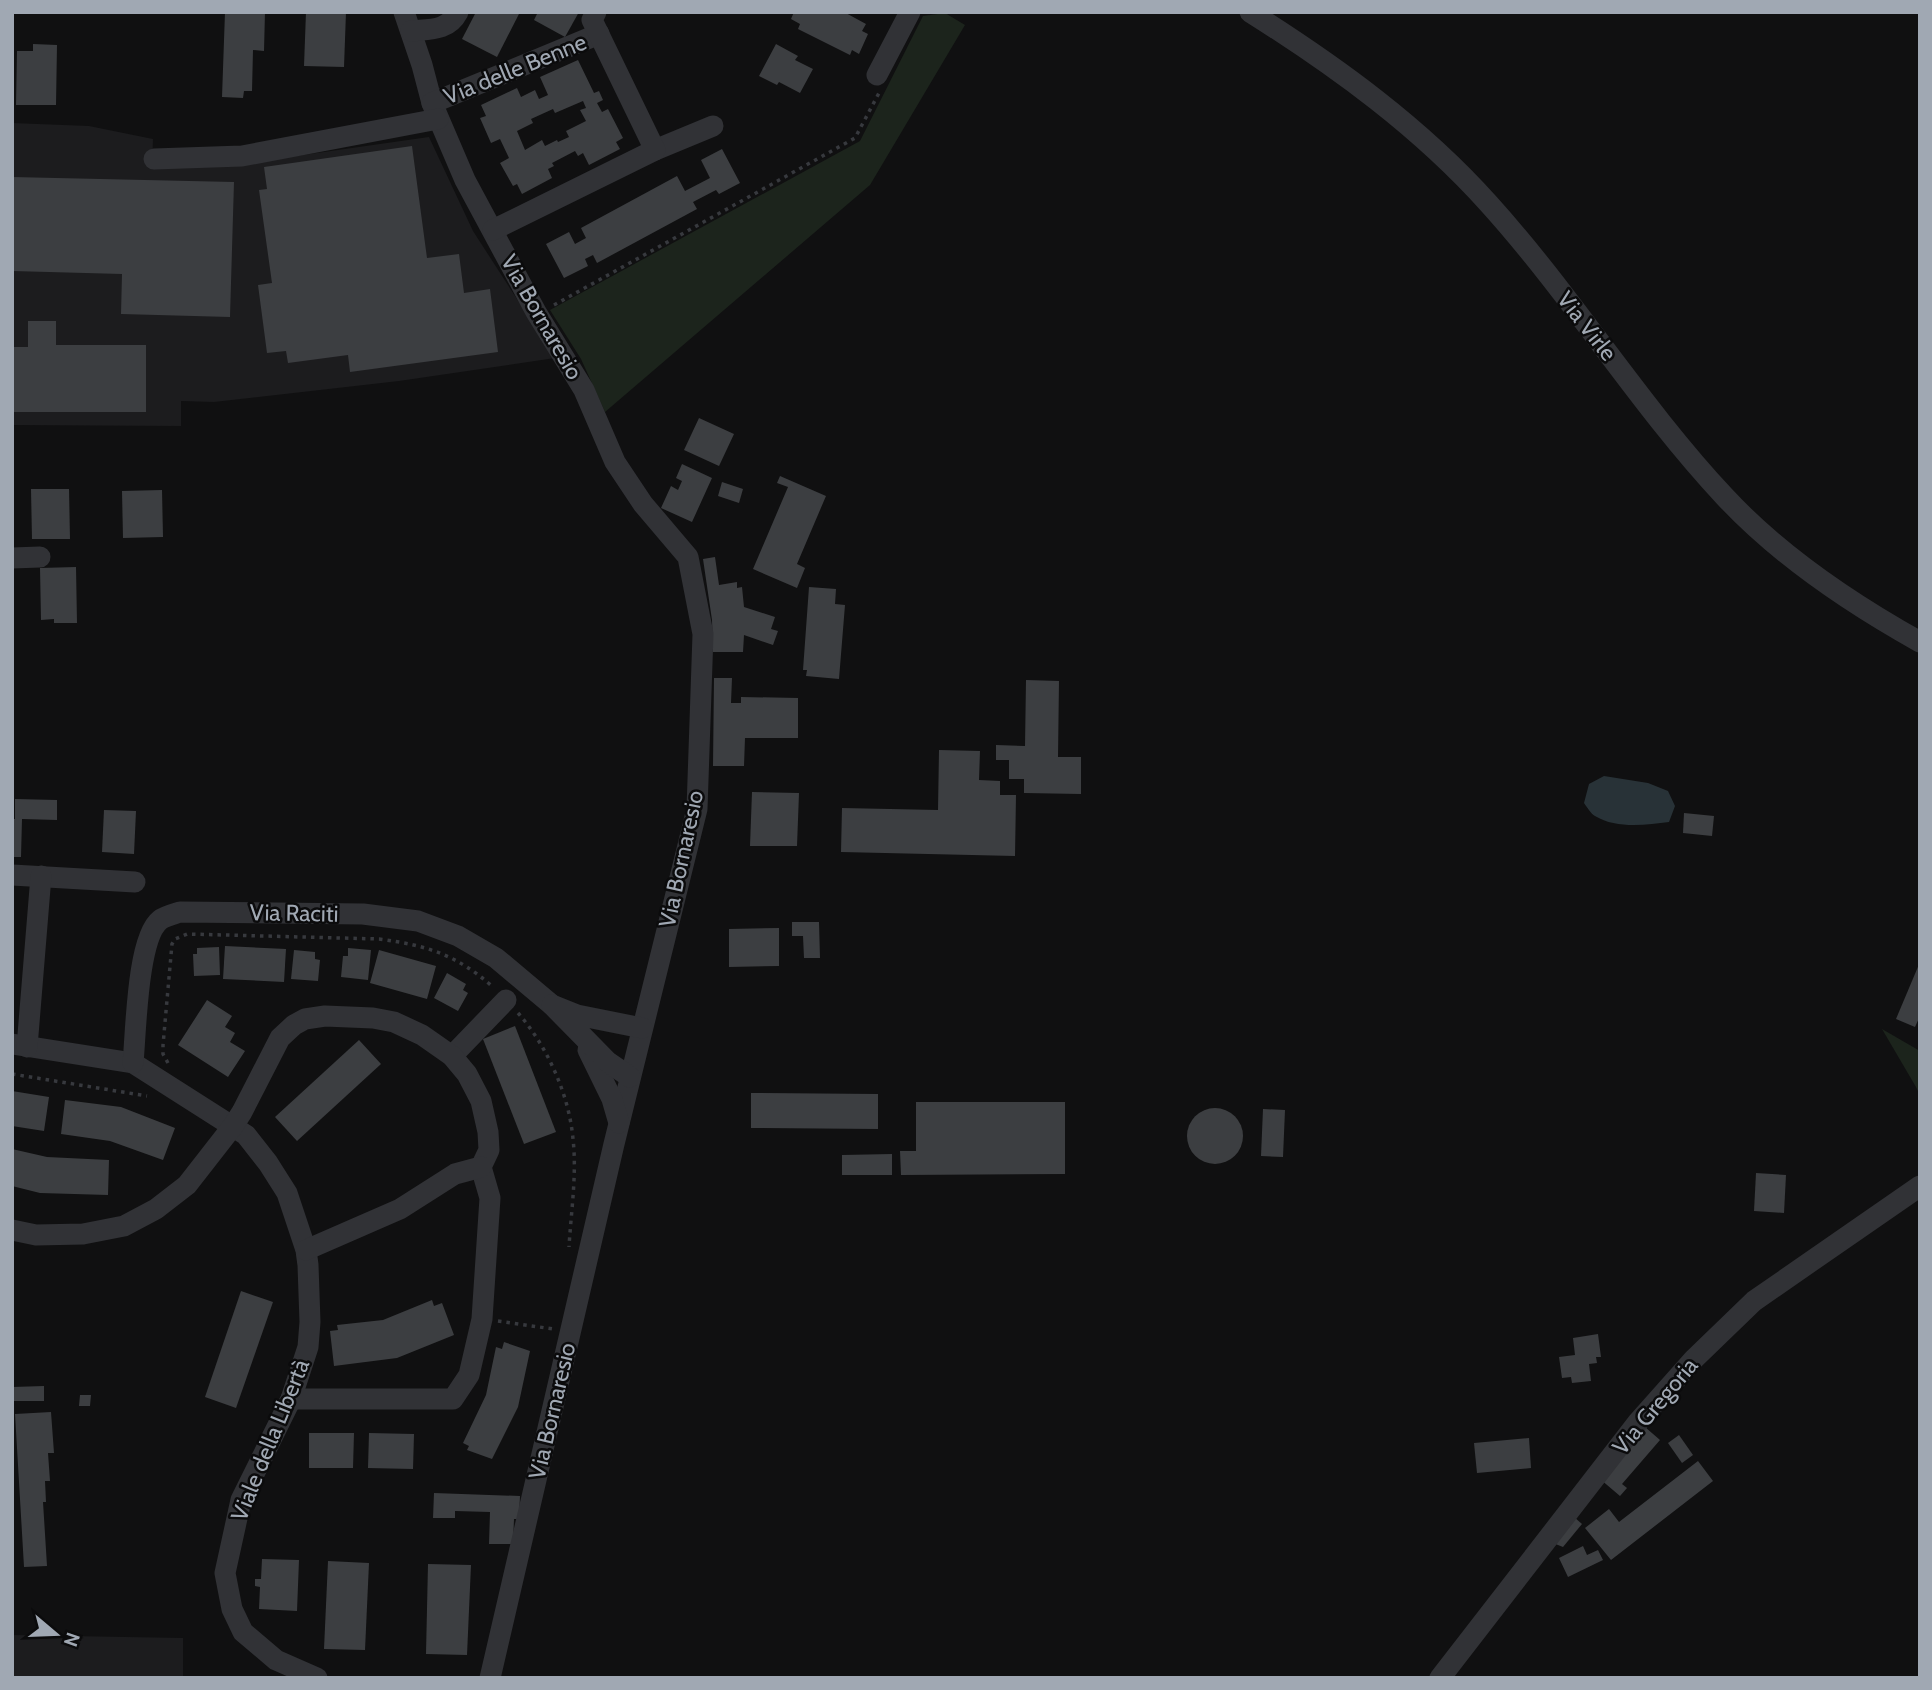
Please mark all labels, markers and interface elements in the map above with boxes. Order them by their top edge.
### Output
street label: Via delle Benne [440,28,591,110]
street label: Via Bornaresio [495,250,589,384]
street label: Via Virle [1551,286,1623,366]
street label: Via Bornaresio [653,788,709,930]
street label: Via Raciti [249,898,339,928]
street label: Via Bornaresio [523,1340,581,1482]
street label: Via Gregoria [1607,1352,1703,1460]
street label: Viale della Libertà [225,1355,315,1525]
north arrow [21,1599,91,1669]
text: N [59,1629,85,1649]

